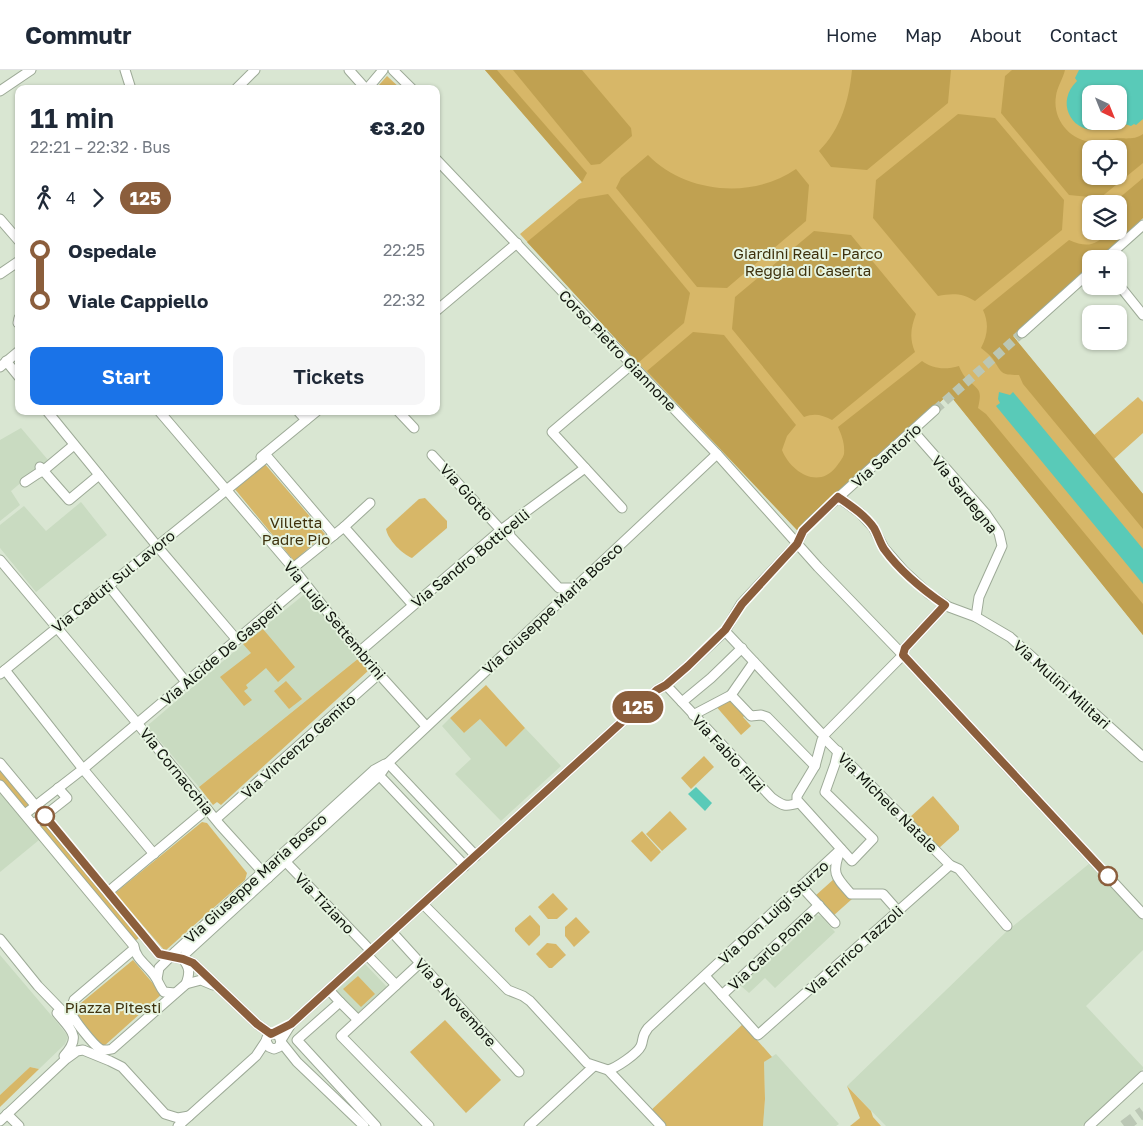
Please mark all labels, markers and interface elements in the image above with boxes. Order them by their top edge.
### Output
text: Commutr [25,20,132,49]
text: Home [826,24,877,46]
text: Map [905,24,942,46]
text: About [970,24,1022,46]
text: Contact [1050,24,1118,46]
north arrow [1082,85,1128,130]
map controls [1082,85,1127,350]
text: 11 min [30,101,114,134]
text: €3.20 [370,116,425,139]
text: 22:21 – 22:32 · Bus [30,137,171,157]
button: locate [1082,140,1127,185]
icon: walk [30,184,58,212]
icon: forward [84,184,112,212]
text: 125 [130,187,161,209]
text: 4 [66,188,76,208]
button: layers [1082,195,1127,240]
text: Ospedale [68,239,156,262]
text: 22:25 [383,240,425,260]
park label: Giardini Reali - Parco Reggia di Caserta [733,244,883,279]
button: + [1082,250,1127,295]
street label: Corso Pietro Giannone [556,286,681,414]
text: Viale Cappiello [68,289,208,312]
text: 22:32 [383,290,425,310]
button: − [1082,305,1127,350]
button: Start [30,347,223,405]
button: Tickets [233,347,425,405]
street label: Via Santorio [848,419,924,491]
street label: Via Sardegna [928,451,1002,537]
street label: Via Giotto [437,460,497,524]
street label: Via Sandro Botticelli [407,505,533,611]
park label: Villetta Padre Pio [262,513,330,548]
street label: Via Caduti Sul Lavoro [48,526,178,636]
street label: Via Giuseppe Maria Bosco [478,538,626,678]
street label: Via Luigi Settembrini [280,557,390,683]
street label: Via Alcide De Gasperi [157,597,285,709]
street label: Via Mulini Militari [1010,636,1114,732]
street label: Via Vincenzo Gemito [237,690,359,802]
line badge: 125 [609,691,667,723]
text: 125 [622,696,654,718]
street label: Via Fabio Filzi [689,711,769,795]
street label: Via Cornacchia [136,724,218,818]
street label: Via Michele Natale [834,748,942,856]
unlabelled marker [35,806,55,826]
street label: Via Giuseppe Maria Bosco [180,809,330,947]
street label: Via Don Luigi Sturzo [714,856,832,968]
unlabelled marker [1098,866,1118,886]
street label: Via Tiziano [291,869,359,937]
street label: Via Enrico Tazzoli [801,901,907,999]
street label: Via Carlo Poma [724,906,816,994]
street label: Via 9 Novembre [412,954,501,1050]
park label: Piazza Pitesti [65,998,161,1016]

